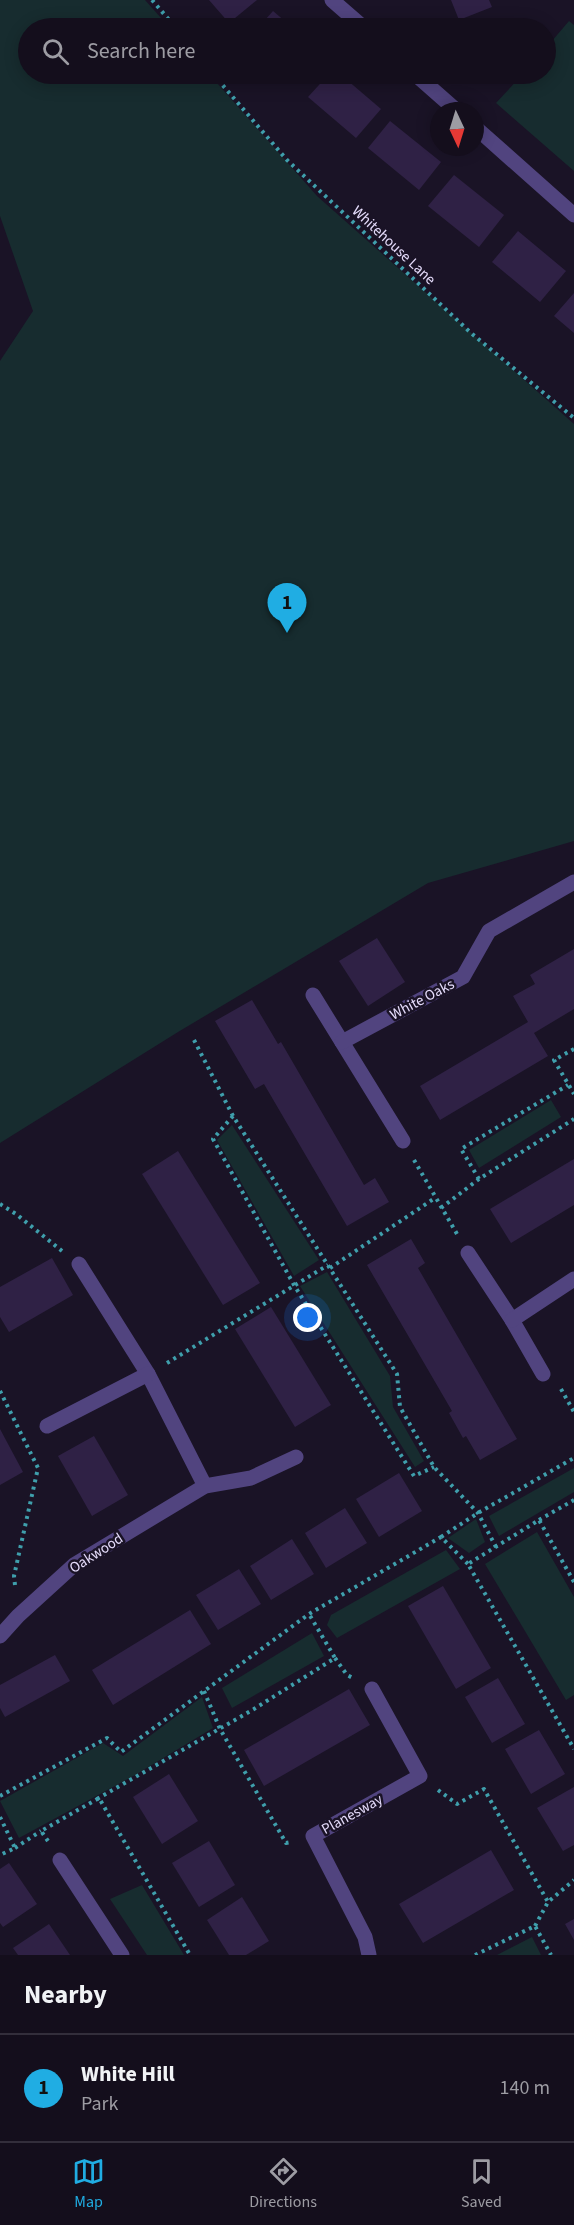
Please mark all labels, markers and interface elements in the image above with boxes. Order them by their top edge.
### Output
search box [18,18,556,84]
icon: search [39,35,72,68]
text: Search here [87,35,195,67]
north arrow [430,102,484,156]
street label: Whitehouse Lane [347,201,440,290]
pin: 1 [268,584,306,633]
street label: White Oaks [386,974,458,1025]
your location [293,1303,322,1332]
street label: Oakwood [65,1528,127,1579]
street label: Planesway [318,1789,387,1840]
text: Nearby [24,1976,107,2013]
text: White Hill [81,2058,175,2090]
text: 1 [38,2074,49,2102]
text: 140 m [500,2074,550,2102]
text: Park [81,2090,118,2118]
tab: Map [72,2155,105,2213]
tab: Directions [249,2155,317,2213]
tab: Saved [461,2155,502,2213]

